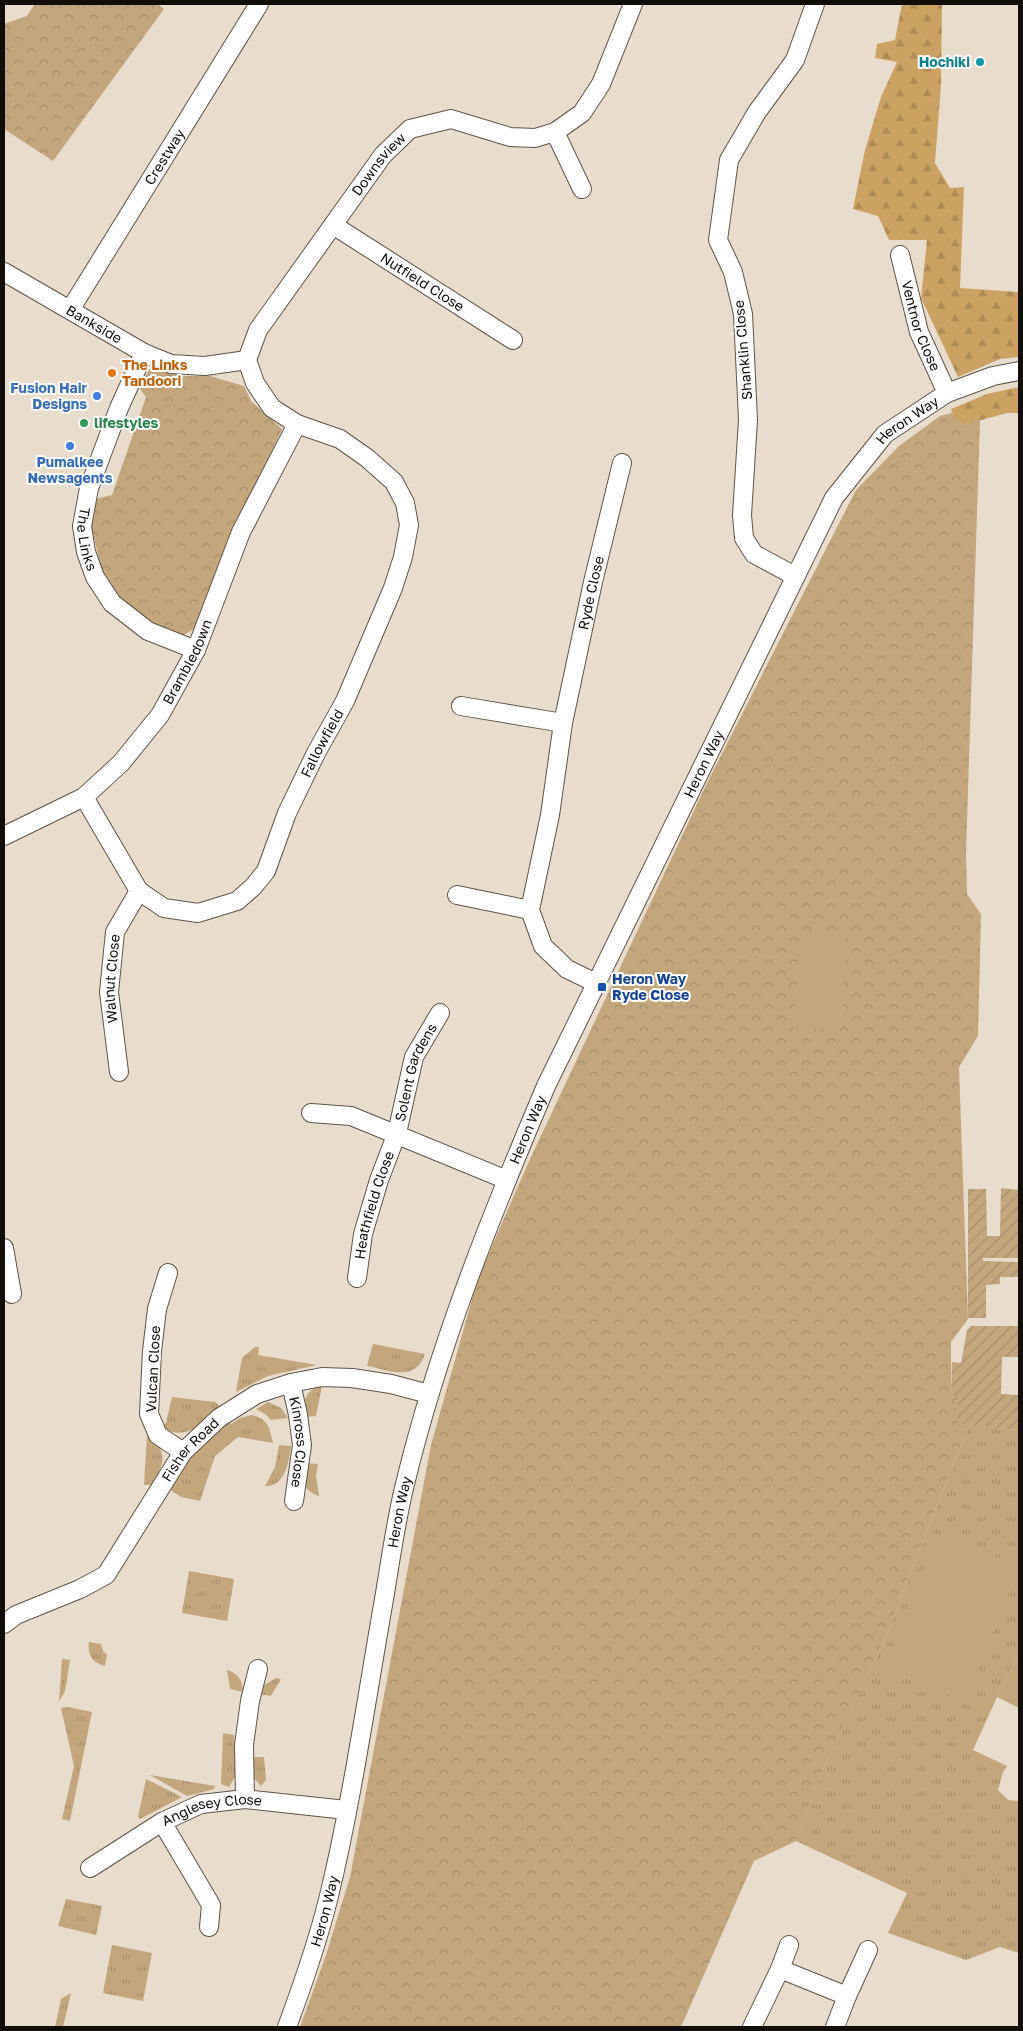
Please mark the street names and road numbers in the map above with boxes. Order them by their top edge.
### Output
street label: Crestway [140,125,188,188]
street label: Downsview [348,129,409,199]
street label: Nutfield Close [378,249,468,315]
street label: Ventnor Close [899,279,945,373]
street label: Shanklin Close [730,299,755,401]
street label: Bankside [63,301,125,346]
street label: Heron Way [871,392,942,447]
street label: The Links [74,506,101,573]
street label: Ryde Close [574,554,607,631]
street label: Brambledown [159,617,215,707]
street label: Fallowfield [297,706,347,780]
street label: Heron Way [680,727,727,800]
street label: Walnut Close [100,933,123,1024]
street label: Solent Gardens [391,1020,440,1123]
street label: Heron Way [505,1092,549,1166]
street label: Heathfield Close [351,1148,397,1260]
street label: Vulcan Close [142,1325,163,1413]
street label: Kinross Close [286,1395,311,1489]
street label: Fisher Road [158,1414,222,1485]
street label: Heron Way [383,1474,415,1549]
street label: Anglesey Close [159,1790,263,1829]
street label: Heron Way [306,1874,342,1949]

